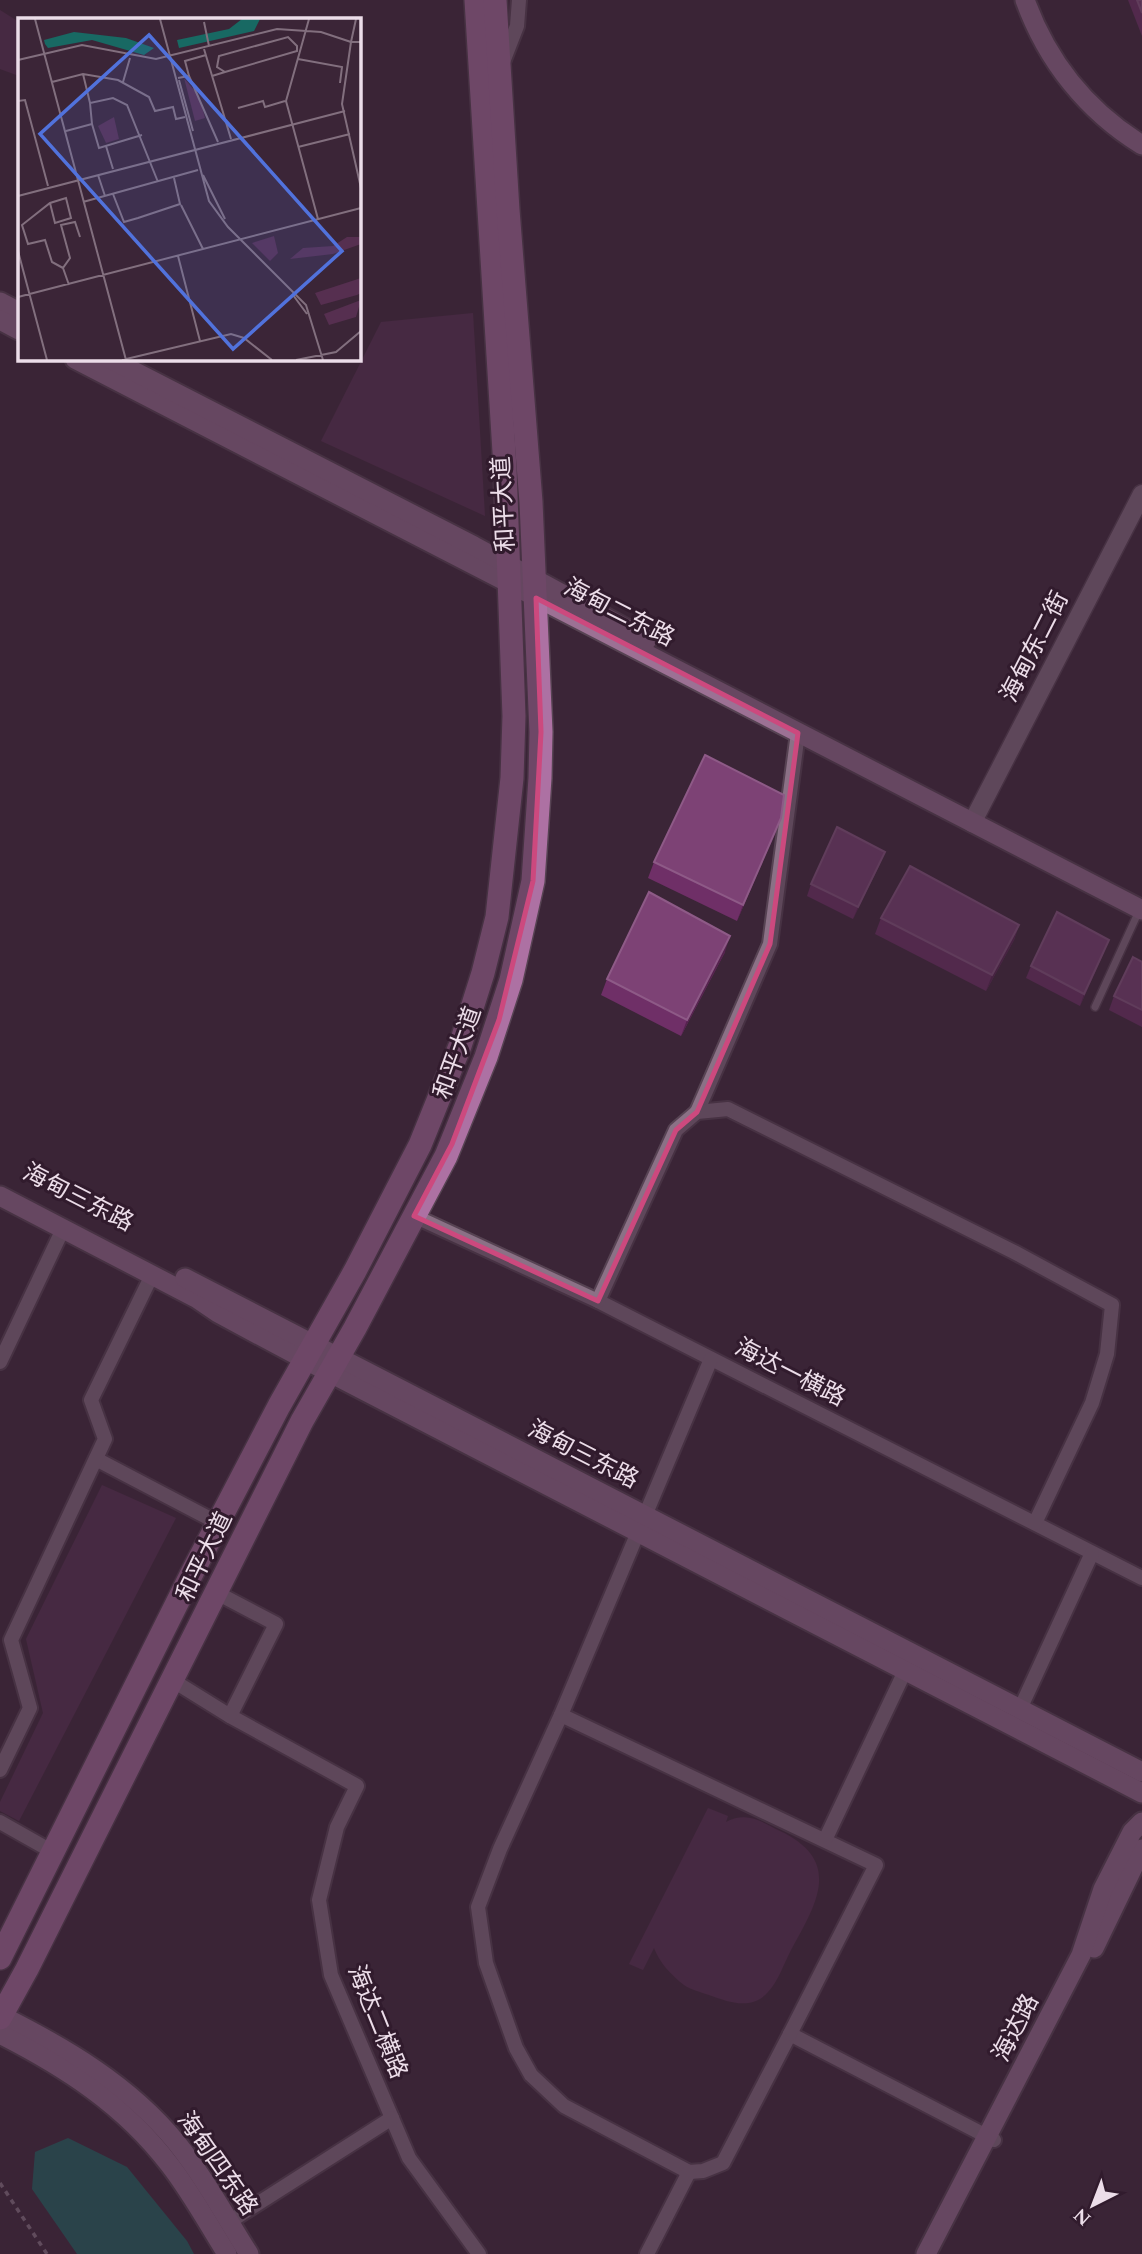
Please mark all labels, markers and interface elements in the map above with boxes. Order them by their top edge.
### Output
inset map [18,18,360,360]
street label: 和平大道 [484,455,524,553]
street label: 海甸二东路 [557,570,681,656]
street label: 海甸东二街 [992,585,1078,709]
street label: 和平大道 [425,1002,491,1104]
street label: 海甸三东路 [16,1155,140,1241]
street label: 海达一横路 [728,1330,852,1416]
street label: 海甸三东路 [521,1412,645,1498]
street label: 和平大道 [168,1506,242,1608]
street label: 海达二横路 [338,1960,416,2084]
street label: 海达路 [984,1988,1048,2068]
street label: 海甸四东路 [168,2105,266,2223]
north arrow [1058,2170,1128,2240]
text: N [1067,2201,1098,2232]

